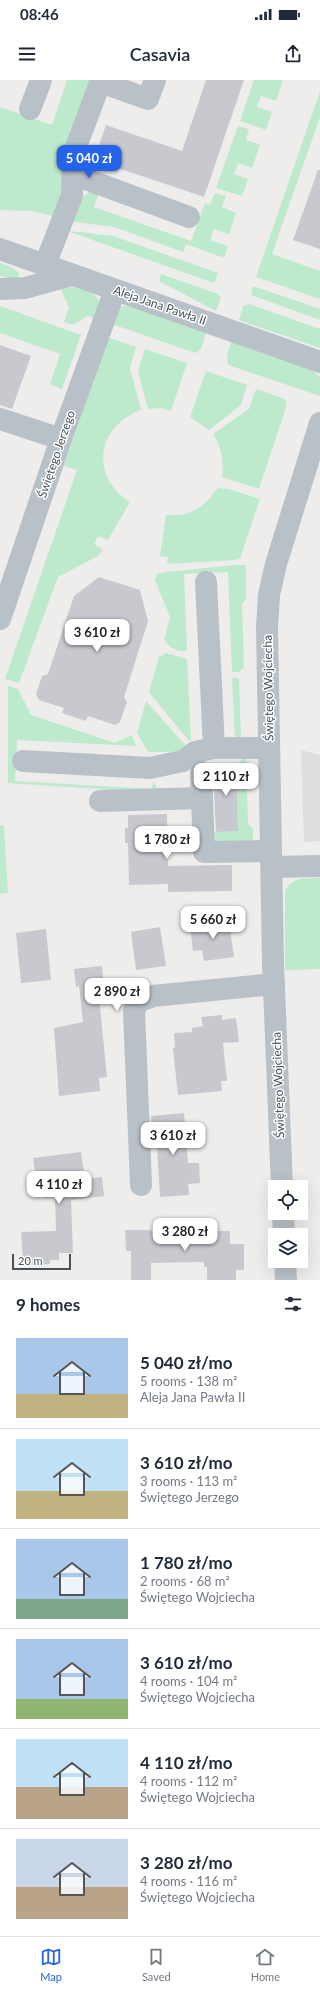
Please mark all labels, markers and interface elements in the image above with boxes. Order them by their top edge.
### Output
text: 08:46 [20,5,59,23]
icon: menu [16,43,38,65]
text: Casavia [130,43,190,65]
icon: share [282,43,304,65]
pin: 5 040 zł [48,145,130,179]
text: 5 040 zł [66,150,112,166]
street label: Aleja Jana Pawła II [112,282,208,328]
street label: Świętego Jerzego [34,408,78,500]
pin: 3 610 zł [56,619,138,653]
text: 3 610 zł [74,624,120,640]
street label: Świętego Wojciecha [260,635,276,741]
pin: 2 110 zł [185,763,267,797]
text: 2 110 zł [203,768,249,784]
pin: 1 780 zł [126,826,208,860]
text: 1 780 zł [144,831,190,847]
pin: 5 660 zł [172,906,254,940]
text: 5 660 zł [190,911,236,927]
pin: 2 890 zł [76,978,158,1012]
text: 2 890 zł [94,983,140,999]
street label: Świętego Wojciecha [269,1032,287,1138]
pin: 3 610 zł [132,1122,214,1156]
text: 3 610 zł [150,1127,196,1143]
pin: 4 110 zł [18,1171,100,1205]
text: 4 110 zł [36,1176,82,1192]
map controls [268,1180,308,1268]
button: locate [268,1180,308,1220]
pin: 3 280 zł [144,1218,226,1252]
text: 3 280 zł [162,1223,208,1239]
button: layers [268,1228,308,1268]
scale bar [12,1252,71,1271]
text: 20 m [18,1254,43,1267]
icon: filters [282,1293,304,1315]
text: 9 homes [16,1294,80,1315]
text: 5 040 zł/mo [140,1352,233,1373]
icon: home [48,1354,96,1402]
text: 5 rooms · 138 m² [140,1373,237,1389]
text: Aleja Jana Pawła II [140,1389,245,1405]
text: 3 610 zł/mo [140,1452,233,1473]
icon: home [48,1455,96,1503]
text: 3 rooms · 113 m² [140,1473,237,1489]
text: Świętego Jerzego [140,1489,239,1505]
text: 1 780 zł/mo [140,1552,233,1573]
icon: home [48,1555,96,1603]
text: 2 rooms · 68 m² [140,1573,230,1589]
text: Świętego Wojciecha [140,1589,255,1605]
text: 3 610 zł/mo [140,1652,233,1673]
icon: home [48,1655,96,1703]
text: 4 rooms · 104 m² [140,1673,237,1689]
text: Świętego Wojciecha [140,1689,255,1705]
text: 4 110 zł/mo [140,1752,233,1773]
icon: home [48,1755,96,1803]
text: 4 rooms · 112 m² [140,1773,237,1789]
text: Świętego Wojciecha [140,1789,255,1805]
text: 3 280 zł/mo [140,1852,233,1873]
icon: home [48,1855,96,1903]
text: 4 rooms · 116 m² [140,1873,237,1889]
text: Świętego Wojciecha [140,1889,255,1905]
tab: Map [40,1946,62,1983]
tab: Saved [142,1946,171,1983]
tab: Home [251,1946,280,1983]

